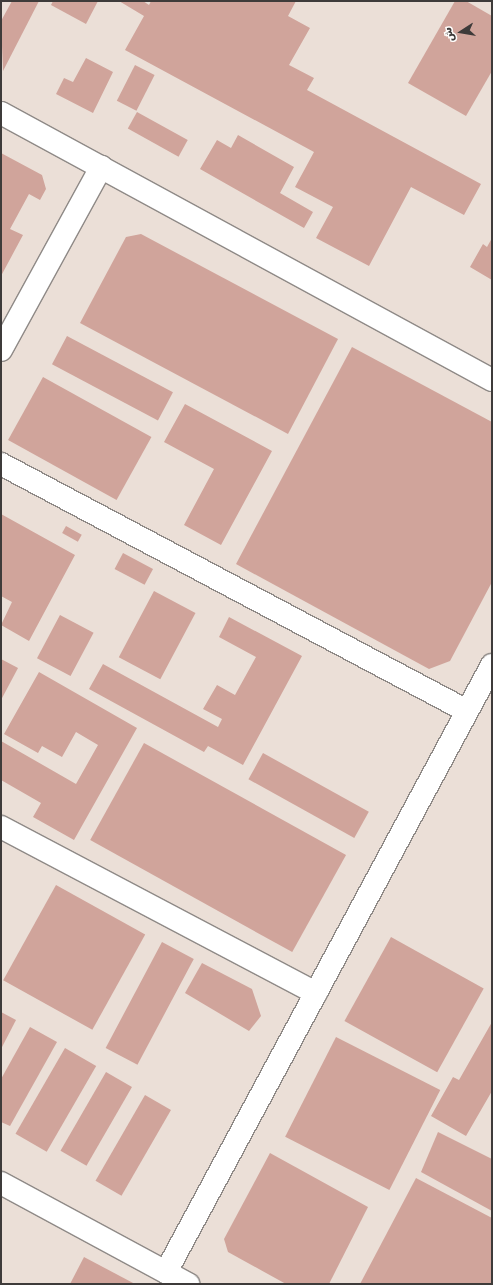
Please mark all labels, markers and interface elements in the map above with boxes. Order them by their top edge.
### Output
north arrow [441,12,481,52]
text: ش [441,26,457,43]

